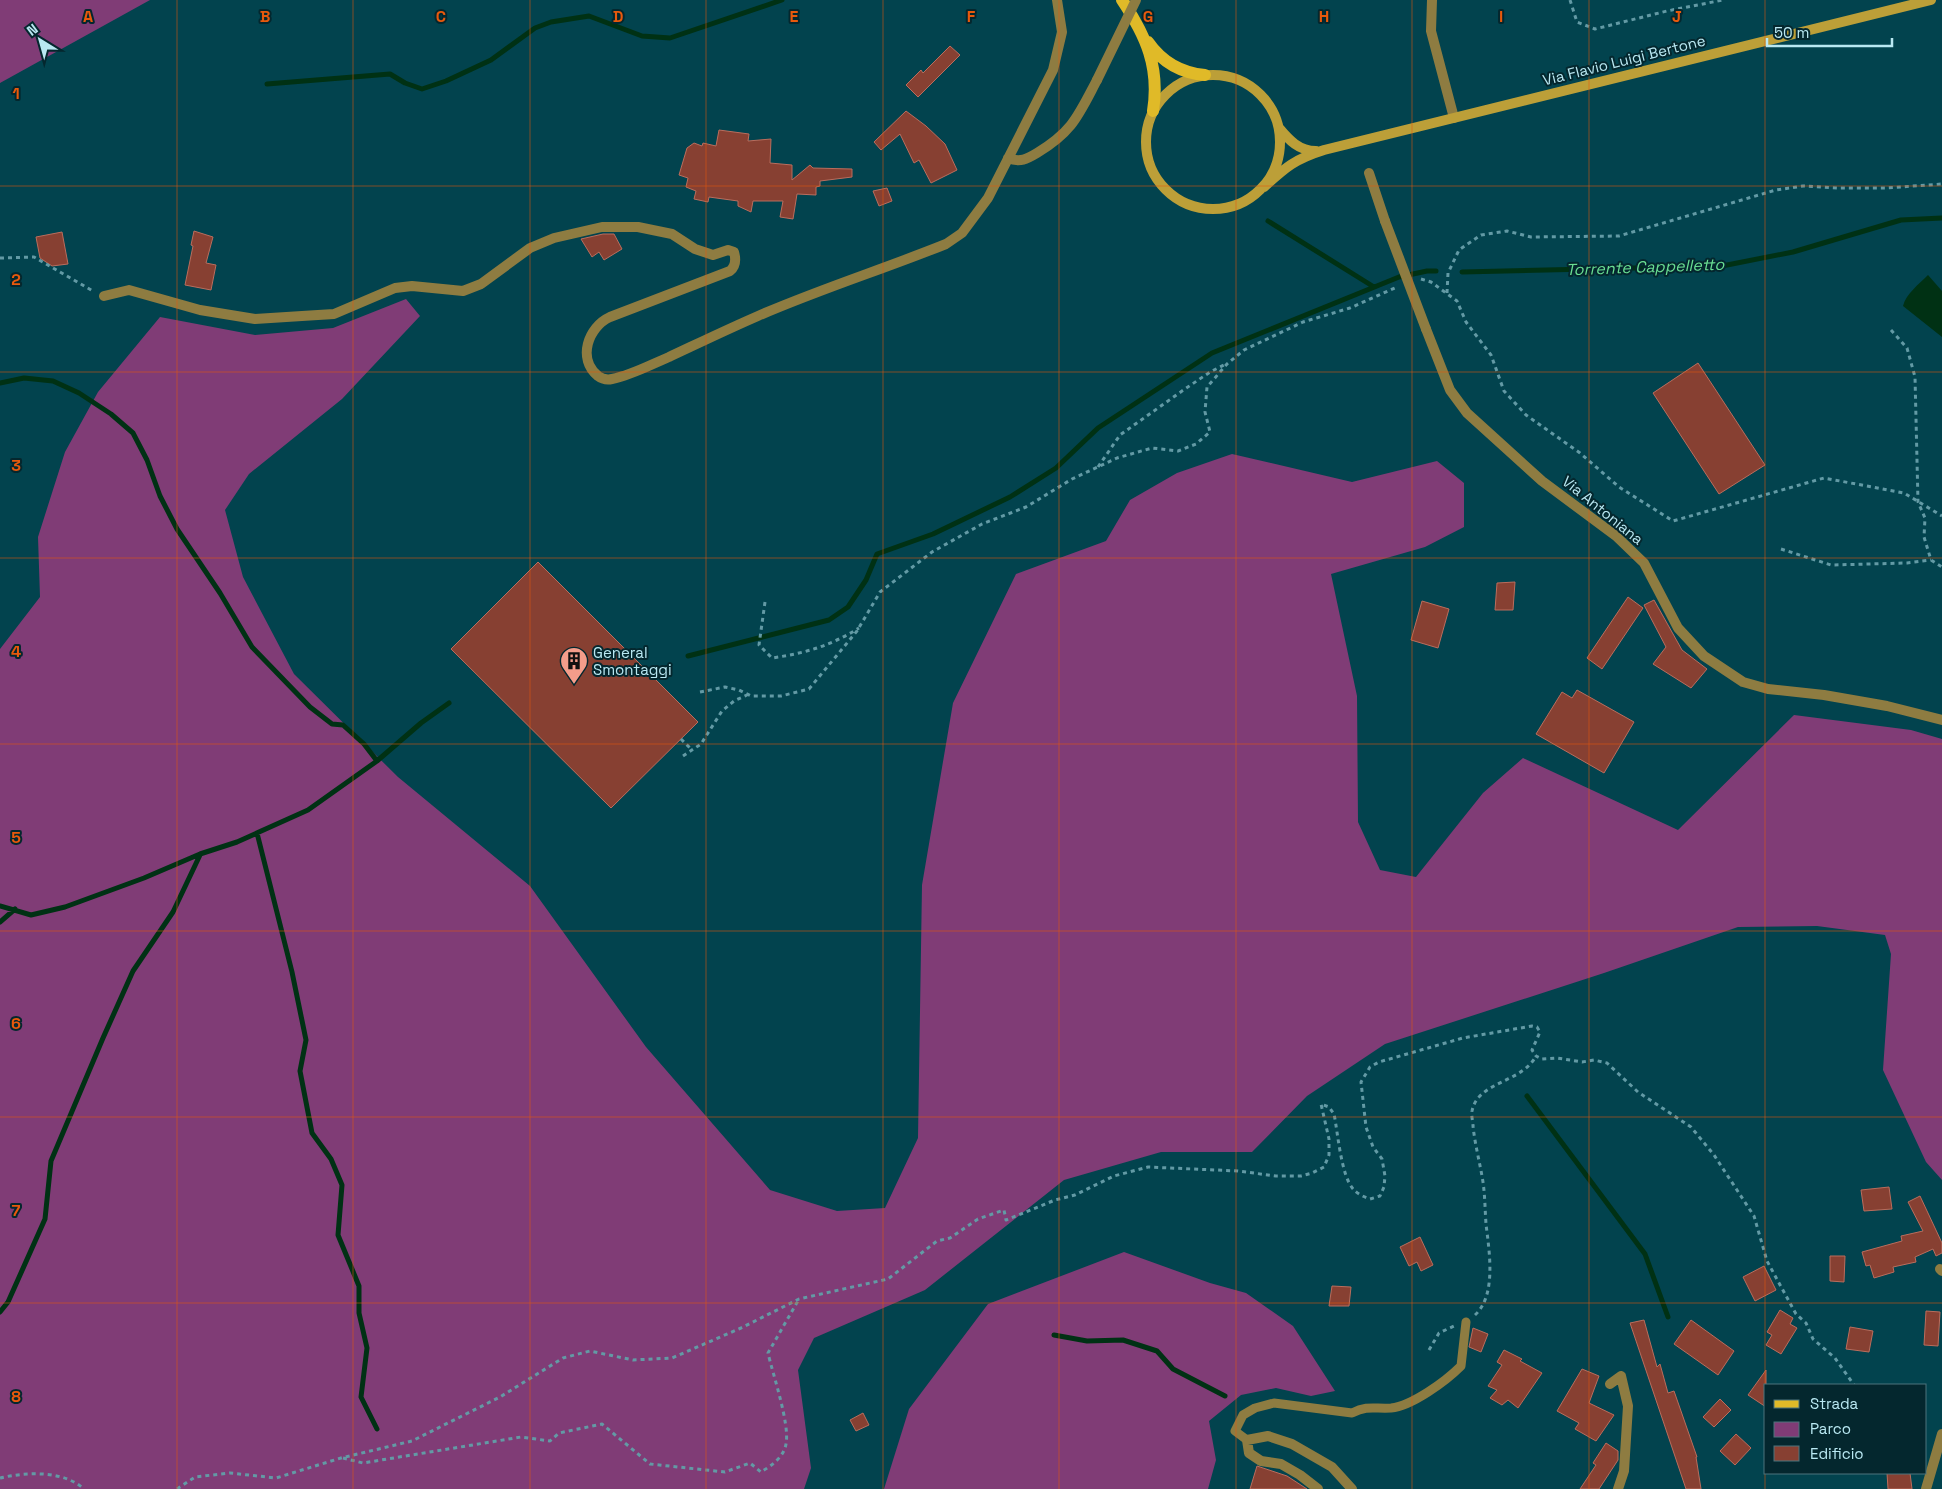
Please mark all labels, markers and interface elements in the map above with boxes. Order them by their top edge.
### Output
text: A [83,6,93,27]
text: B [260,6,270,27]
text: C [436,6,446,27]
text: D [613,6,623,27]
text: E [790,6,799,27]
text: F [967,6,976,27]
text: G [1143,6,1153,27]
text: H [1319,6,1329,27]
text: I [1499,6,1503,27]
text: J [1672,6,1682,27]
north arrow [15,15,65,65]
scale bar [1767,15,1892,47]
text: N [23,20,41,40]
text: 50 m [1774,23,1809,42]
street label: Via Flavio Luigi Bertone [1541,31,1707,89]
text: 1 [12,83,20,104]
water label: Torrente Cappelletto [1565,254,1726,280]
text: 2 [11,269,21,290]
text: 3 [11,455,21,476]
street label: Via Antoniana [1559,472,1648,549]
text: 4 [11,641,21,662]
place label: General Smontaggi [593,643,672,679]
building icon: General Smontaggi [559,646,589,685]
text: 5 [11,827,21,848]
text: 6 [11,1013,21,1034]
text: 7 [12,1200,21,1221]
legend [1764,1384,1927,1474]
text: 8 [11,1386,21,1407]
text: Strada [1810,1394,1859,1413]
text: Parco [1810,1419,1851,1438]
text: Edificio [1810,1444,1864,1463]

